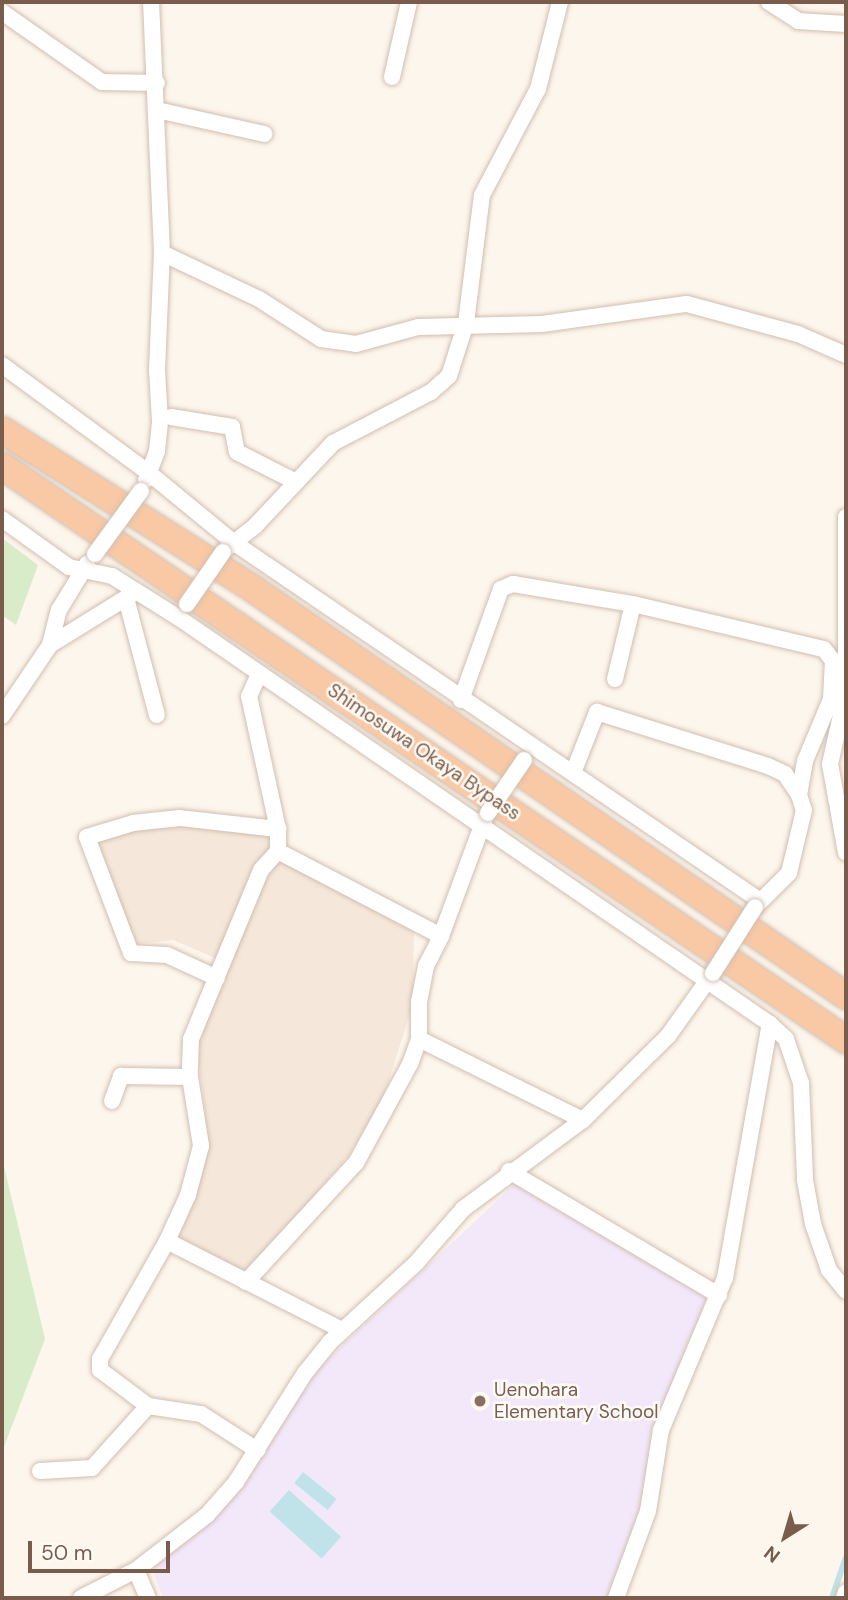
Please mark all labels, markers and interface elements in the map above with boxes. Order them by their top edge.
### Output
street label: Shimosuwa Okaya Bypass [323,679,525,825]
place label: Uenohara Elementary School [494,1379,658,1423]
marker: Uenohara Elementary School [472,1393,488,1409]
north arrow [750,1502,820,1572]
scale bar [32,1526,173,1570]
text: 50 m [41,1539,92,1567]
text: N [759,1540,785,1568]

